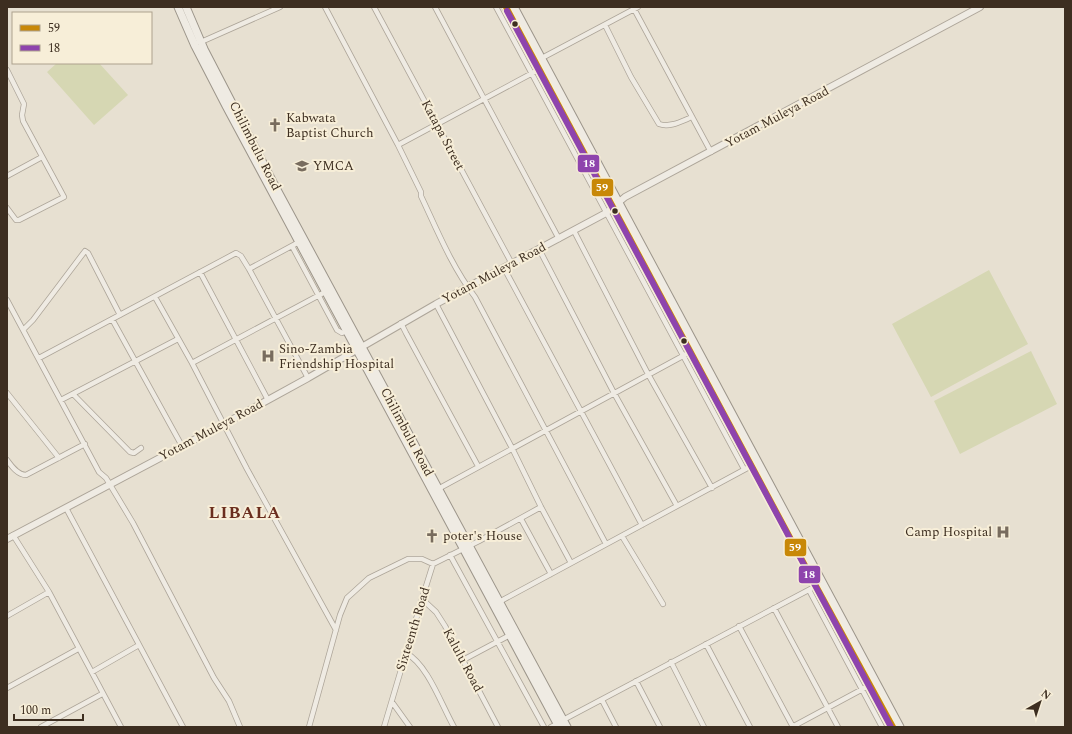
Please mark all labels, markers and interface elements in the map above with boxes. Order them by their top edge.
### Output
legend [12,12,152,64]
text: 59 [48,19,60,38]
unlabelled marker [510,19,520,29]
text: 18 [48,39,60,58]
street label: Yotam Muleya Road [721,81,833,153]
street label: Katapa Street [416,96,470,174]
street label: Chilimbulu Road [224,98,286,194]
place label: Kabwata Baptist Church [286,108,374,143]
church icon: Kabwata Baptist Church [267,117,283,133]
line badge: 18 [577,154,600,173]
text: 18 [583,155,595,172]
place label: YMCA [313,156,354,176]
school or university icon: YMCA [294,158,310,174]
line badge: 59 [591,178,614,197]
text: 59 [596,179,608,196]
unlabelled marker [610,206,620,216]
street label: Yotam Muleya Road [438,237,550,309]
unlabelled marker [679,336,689,346]
place label: Sino-Zambia Friendship Hospital [279,339,394,374]
hospital icon: Sino-Zambia Friendship Hospital [260,348,276,364]
street label: Chilimbulu Road [375,384,439,480]
street label: Yotam Muleya Road [155,394,267,466]
district label: LIBALA [208,500,282,526]
place label: Camp Hospital [905,522,992,542]
hospital icon: Camp Hospital [995,524,1011,540]
place label: poter's House [443,526,522,546]
church icon: poter's House [424,528,440,544]
line badge: 59 [784,538,807,557]
text: 59 [789,539,801,556]
line badge: 18 [798,565,821,584]
text: 18 [803,566,815,583]
street label: Sixteenth Road [391,585,435,673]
street label: Kalulu Road [438,624,488,696]
north arrow [1020,682,1060,722]
text: N [1037,685,1055,704]
scale bar [14,696,83,722]
text: 100 m [20,701,51,720]

